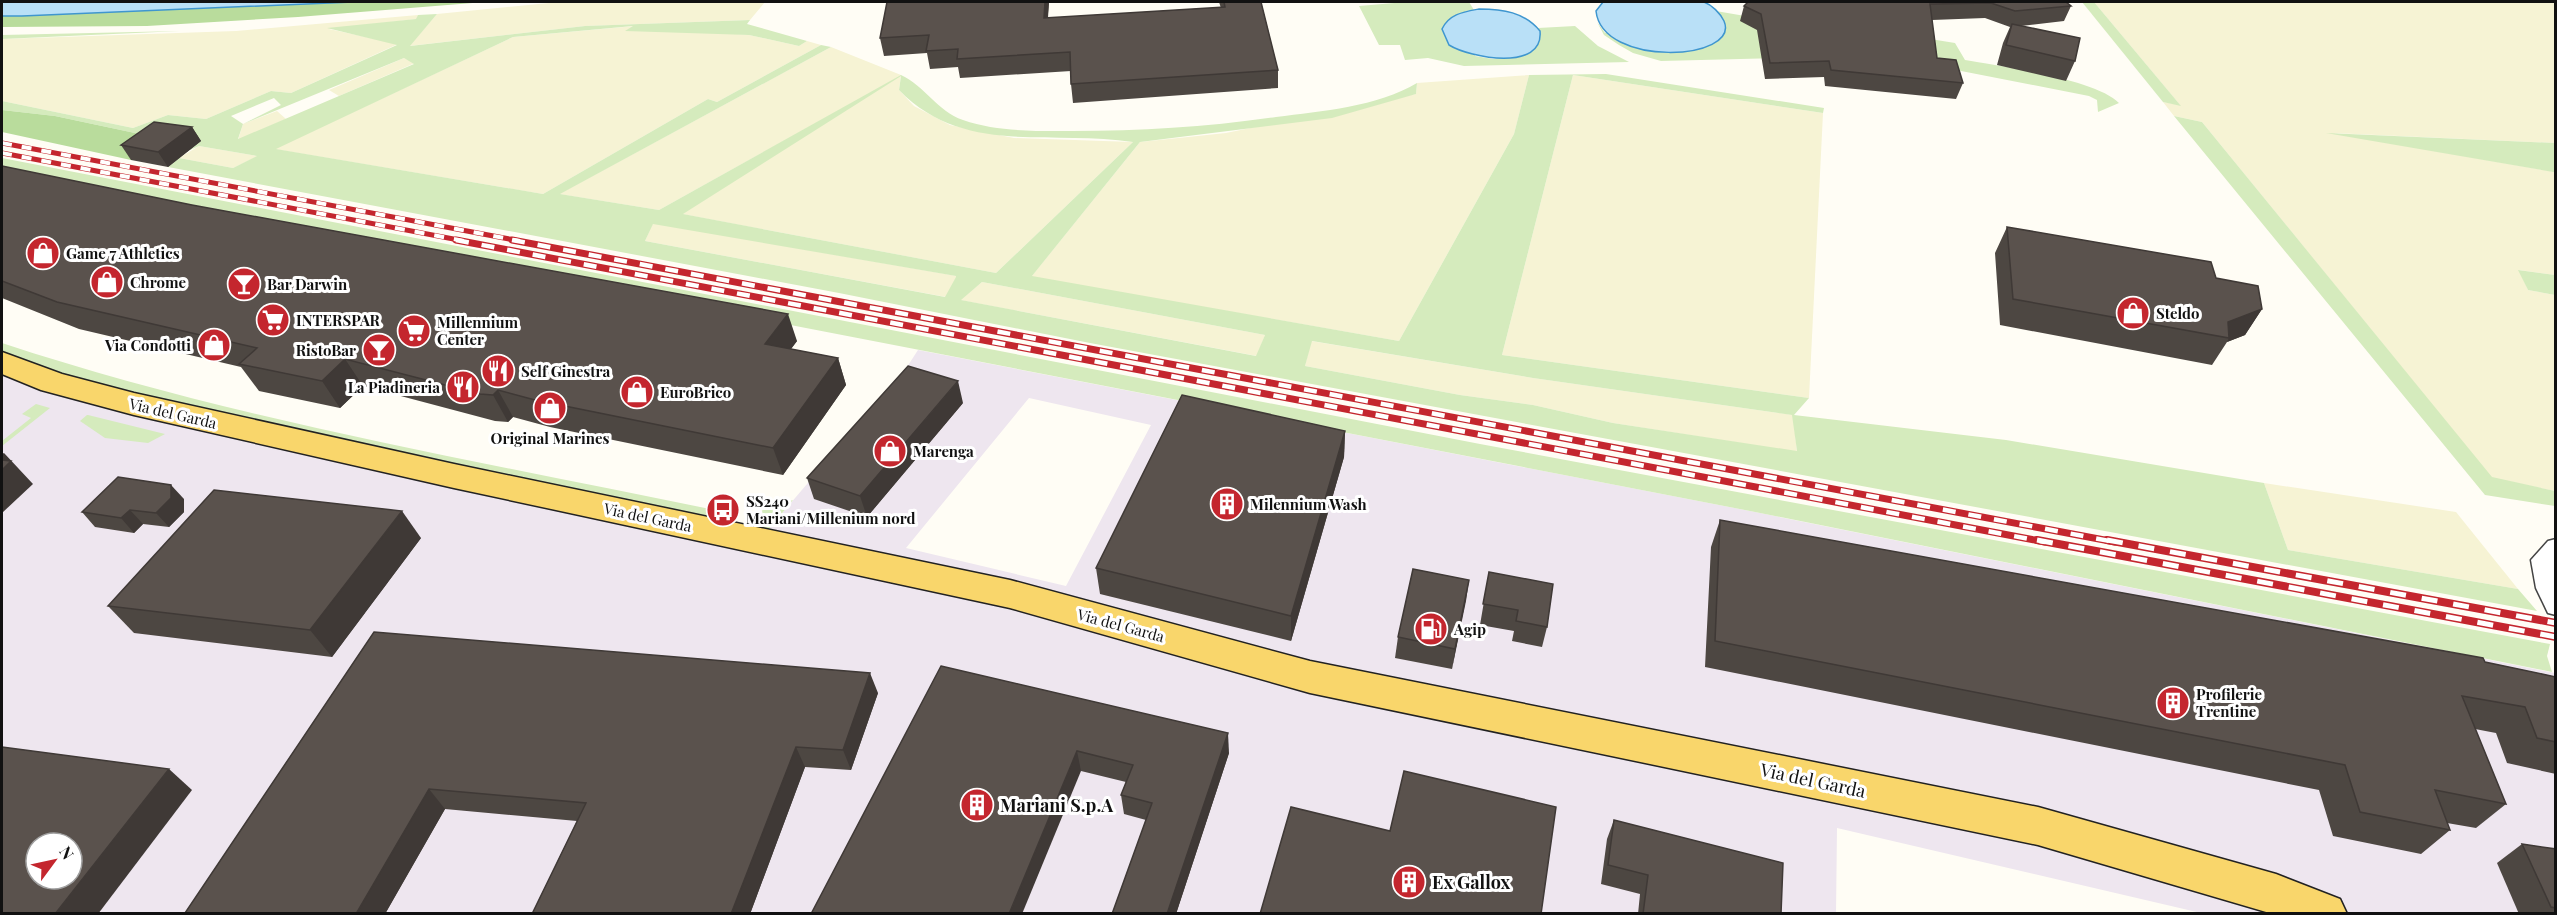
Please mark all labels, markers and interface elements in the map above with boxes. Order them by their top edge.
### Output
shop icon: Game 7 Athletics [25,235,61,271]
place label: Game 7 Athletics [66,243,180,263]
shop icon: Chrome [89,264,125,300]
bar icon: Bar Darwin [226,266,262,302]
place label: Chrome [130,272,187,292]
place label: Bar Darwin [267,274,348,294]
shop icon: Steldo [2115,295,2151,331]
supermarket icon: INTERSPAR [255,302,291,338]
place label: Steldo [2156,303,2200,323]
place label: INTERSPAR [296,310,381,330]
place label: Millennium Center [437,312,519,349]
supermarket icon: Millennium Center [396,313,432,349]
shop icon: Via Condotti [196,327,232,363]
bar icon: RistoBar [361,332,397,368]
place label: Via Condotti [104,335,191,355]
place label: RistoBar [296,340,356,360]
restaurant icon: Self Ginestra [480,353,516,389]
place label: Self Ginestra [521,361,610,381]
restaurant icon: La Piadineria [445,369,481,405]
shop icon: EuroBrico [619,374,655,410]
place label: La Piadineria [348,377,440,397]
place label: EuroBrico [660,382,731,402]
shop icon: Original Marines [532,390,568,426]
street label: Via del Garda [126,393,219,433]
place label: Original Marines [491,428,609,448]
shop icon: Marenga [872,433,908,469]
place label: Marenga [913,441,974,461]
building icon: Milennium Wash [1209,486,1245,522]
place label: SS240 Mariani/Millenium nord [746,491,915,528]
bus stop icon: SS240 Mariani/Millenium nord [705,492,741,528]
place label: Milennium Wash [1250,494,1367,514]
street label: Via del Garda [601,498,694,536]
street label: Via del Garda [1074,604,1167,646]
fuel station icon: Agip [1413,611,1449,647]
place label: Agip [1453,619,1486,639]
place label: Profilerie Trentine [2196,684,2263,721]
building icon: Profilerie Trentine [2155,685,2191,721]
street label: Via del Garda [1757,757,1868,803]
building icon: Mariani S.p.A [959,787,995,823]
place label: Mariani S.p.A [1000,793,1114,817]
north arrow [24,831,84,891]
text: N [55,842,79,863]
building icon: Ex Gallox [1391,864,1427,900]
place label: Ex Gallox [1432,870,1511,894]

